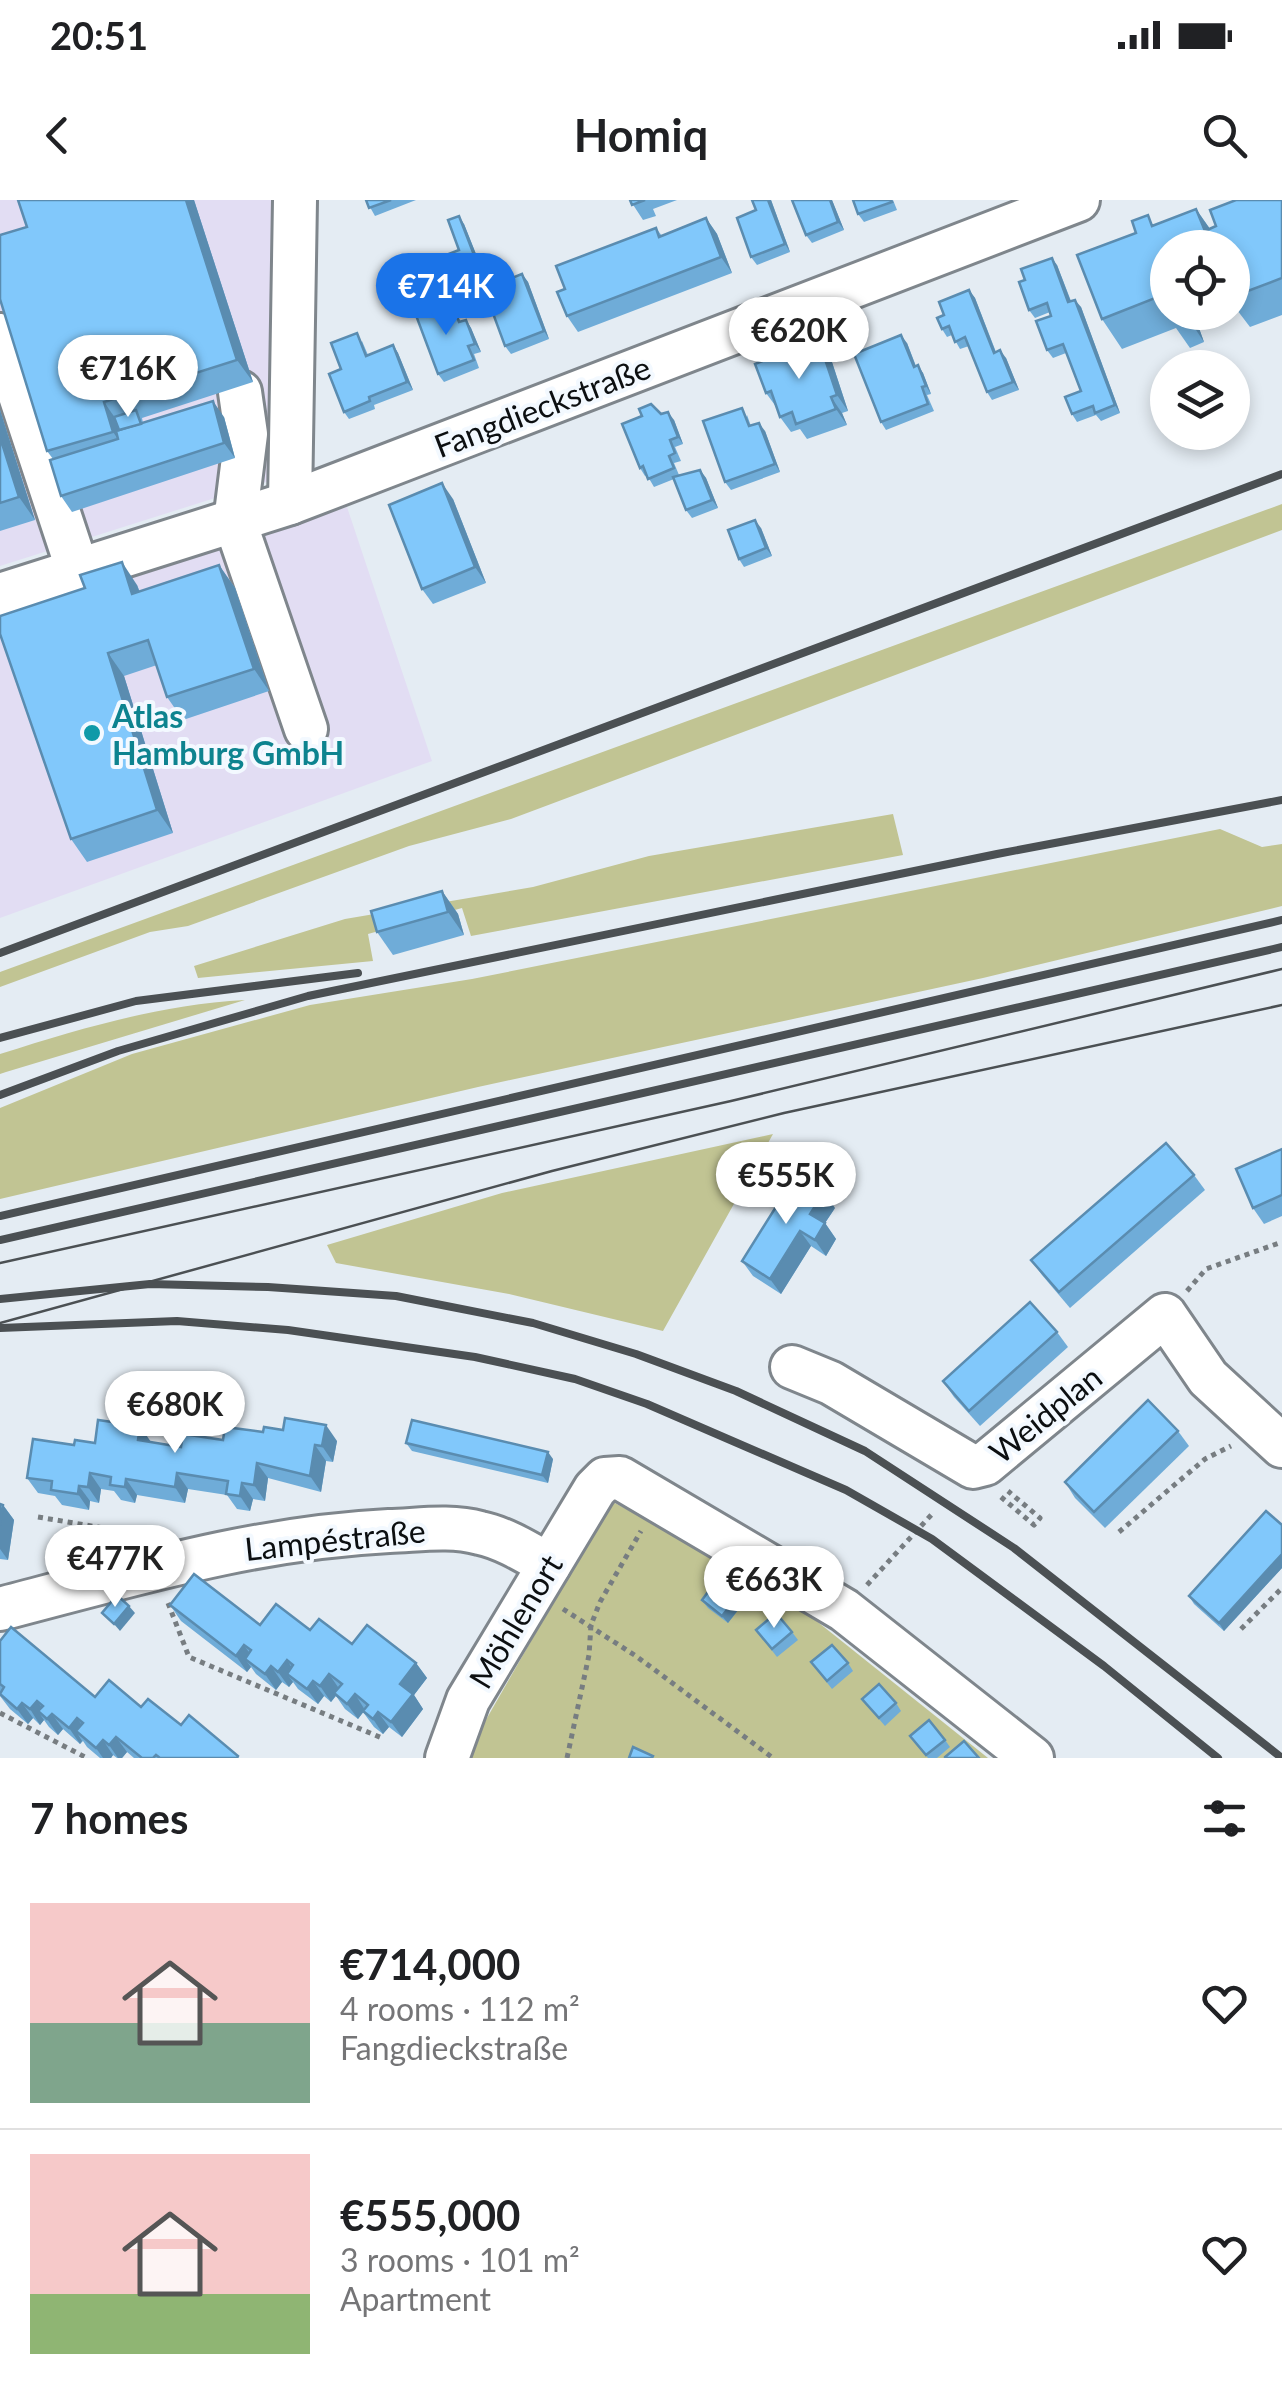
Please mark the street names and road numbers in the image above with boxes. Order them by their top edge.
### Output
street label: Fangdieckstraße [429,347,655,465]
street label: Weidplan [981,1357,1109,1471]
street label: Lampéstraße [243,1510,427,1568]
street label: Möhlenort [460,1547,570,1695]

